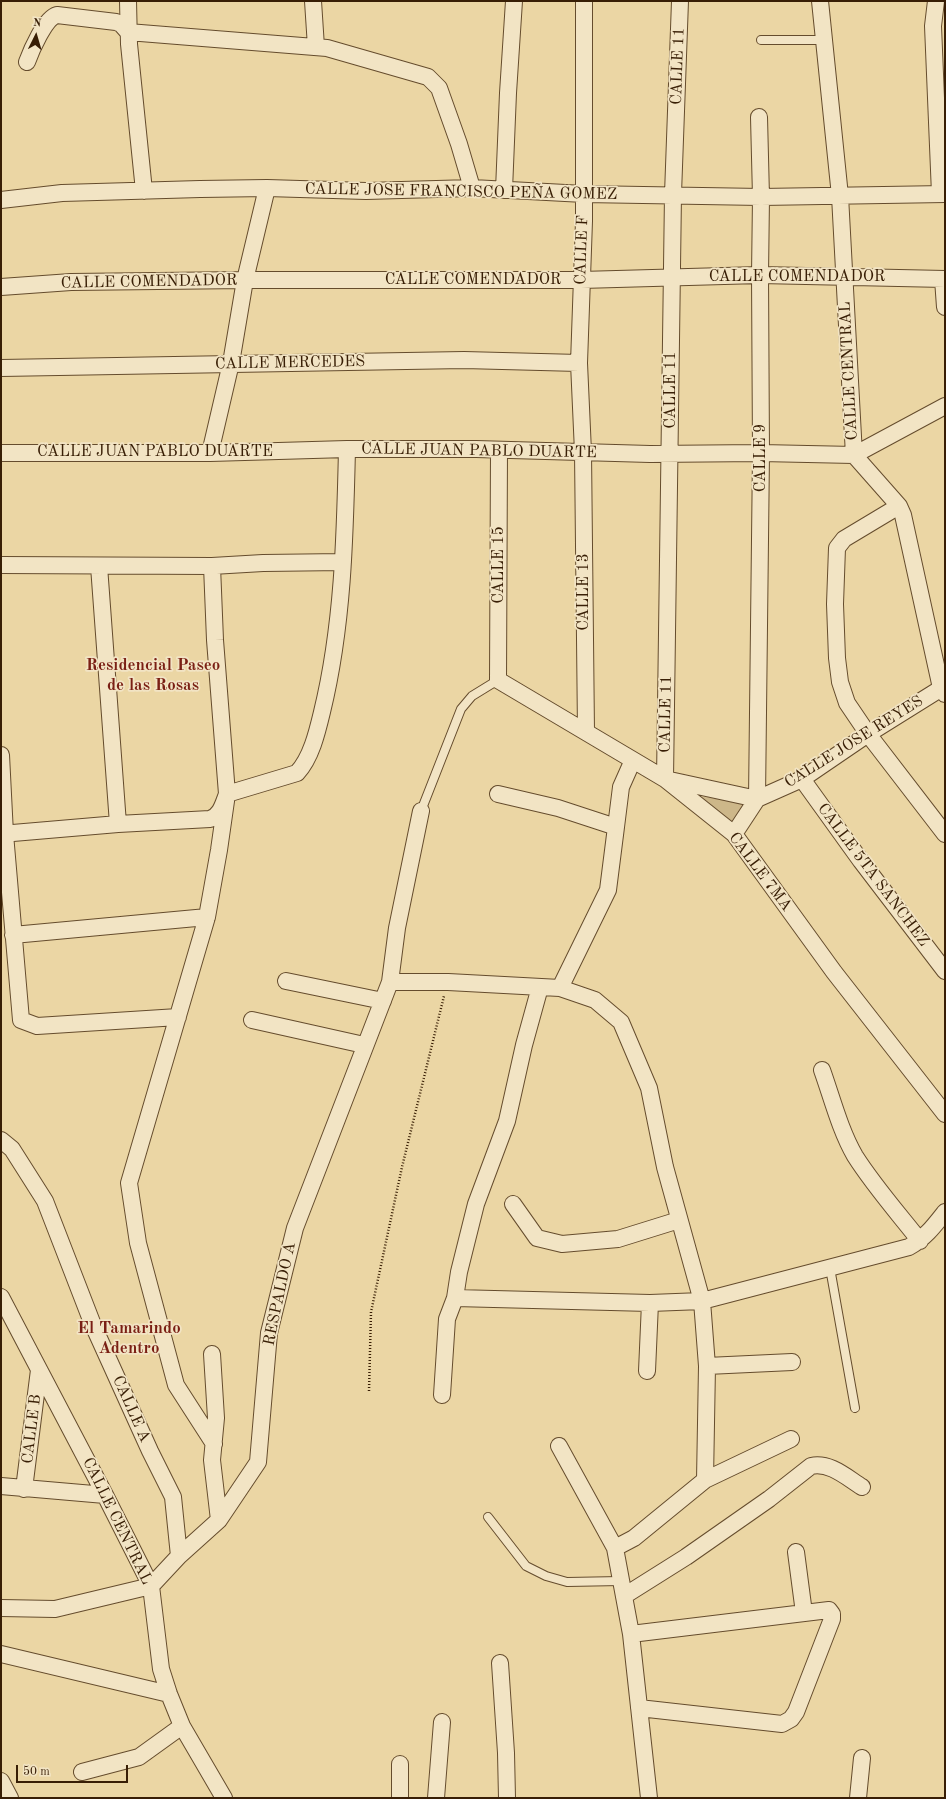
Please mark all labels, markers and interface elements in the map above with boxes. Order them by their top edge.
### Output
north arrow [16,16,56,56]
text: N [32,18,42,29]
street label: CALLE 11 [667,27,689,105]
street label: CALLE JOSE FRANCISCO PEÑA GOMEZ [305,180,617,204]
street label: CALLE F [571,215,593,285]
street label: CALLE COMENDADOR [709,267,885,287]
street label: CALLE COMENDADOR [385,270,561,290]
street label: CALLE COMENDADOR [61,271,237,293]
street label: CALLE CENTRAL [836,301,862,441]
street label: CALLE 11 [661,351,681,429]
street label: CALLE MERCEDES [215,352,365,374]
street label: CALLE 9 [751,424,771,492]
street label: CALLE JUAN PABLO DUARTE [361,439,597,463]
street label: CALLE JUAN PABLO DUARTE [37,442,273,462]
street label: CALLE 15 [489,526,509,604]
street label: CALLE 13 [574,553,594,631]
district label: Residencial Paseo de las Rosas [86,656,220,696]
street label: CALLE 11 [656,675,676,753]
street label: CALLE JOSE REYES [781,692,927,792]
street label: CALLE 5TA SANCHEZ [813,800,933,950]
street label: CALLE 7MA [724,829,796,915]
street label: RESPALDO A [260,1240,300,1348]
district label: El Tamarindo Adentro [77,1319,181,1359]
street label: CALLE A [108,1373,154,1445]
street label: CALLE B [18,1393,46,1465]
street label: CALLE CENTRAL [78,1454,156,1588]
scale bar [18,1757,130,1783]
text: 50 m [23,1766,50,1778]

